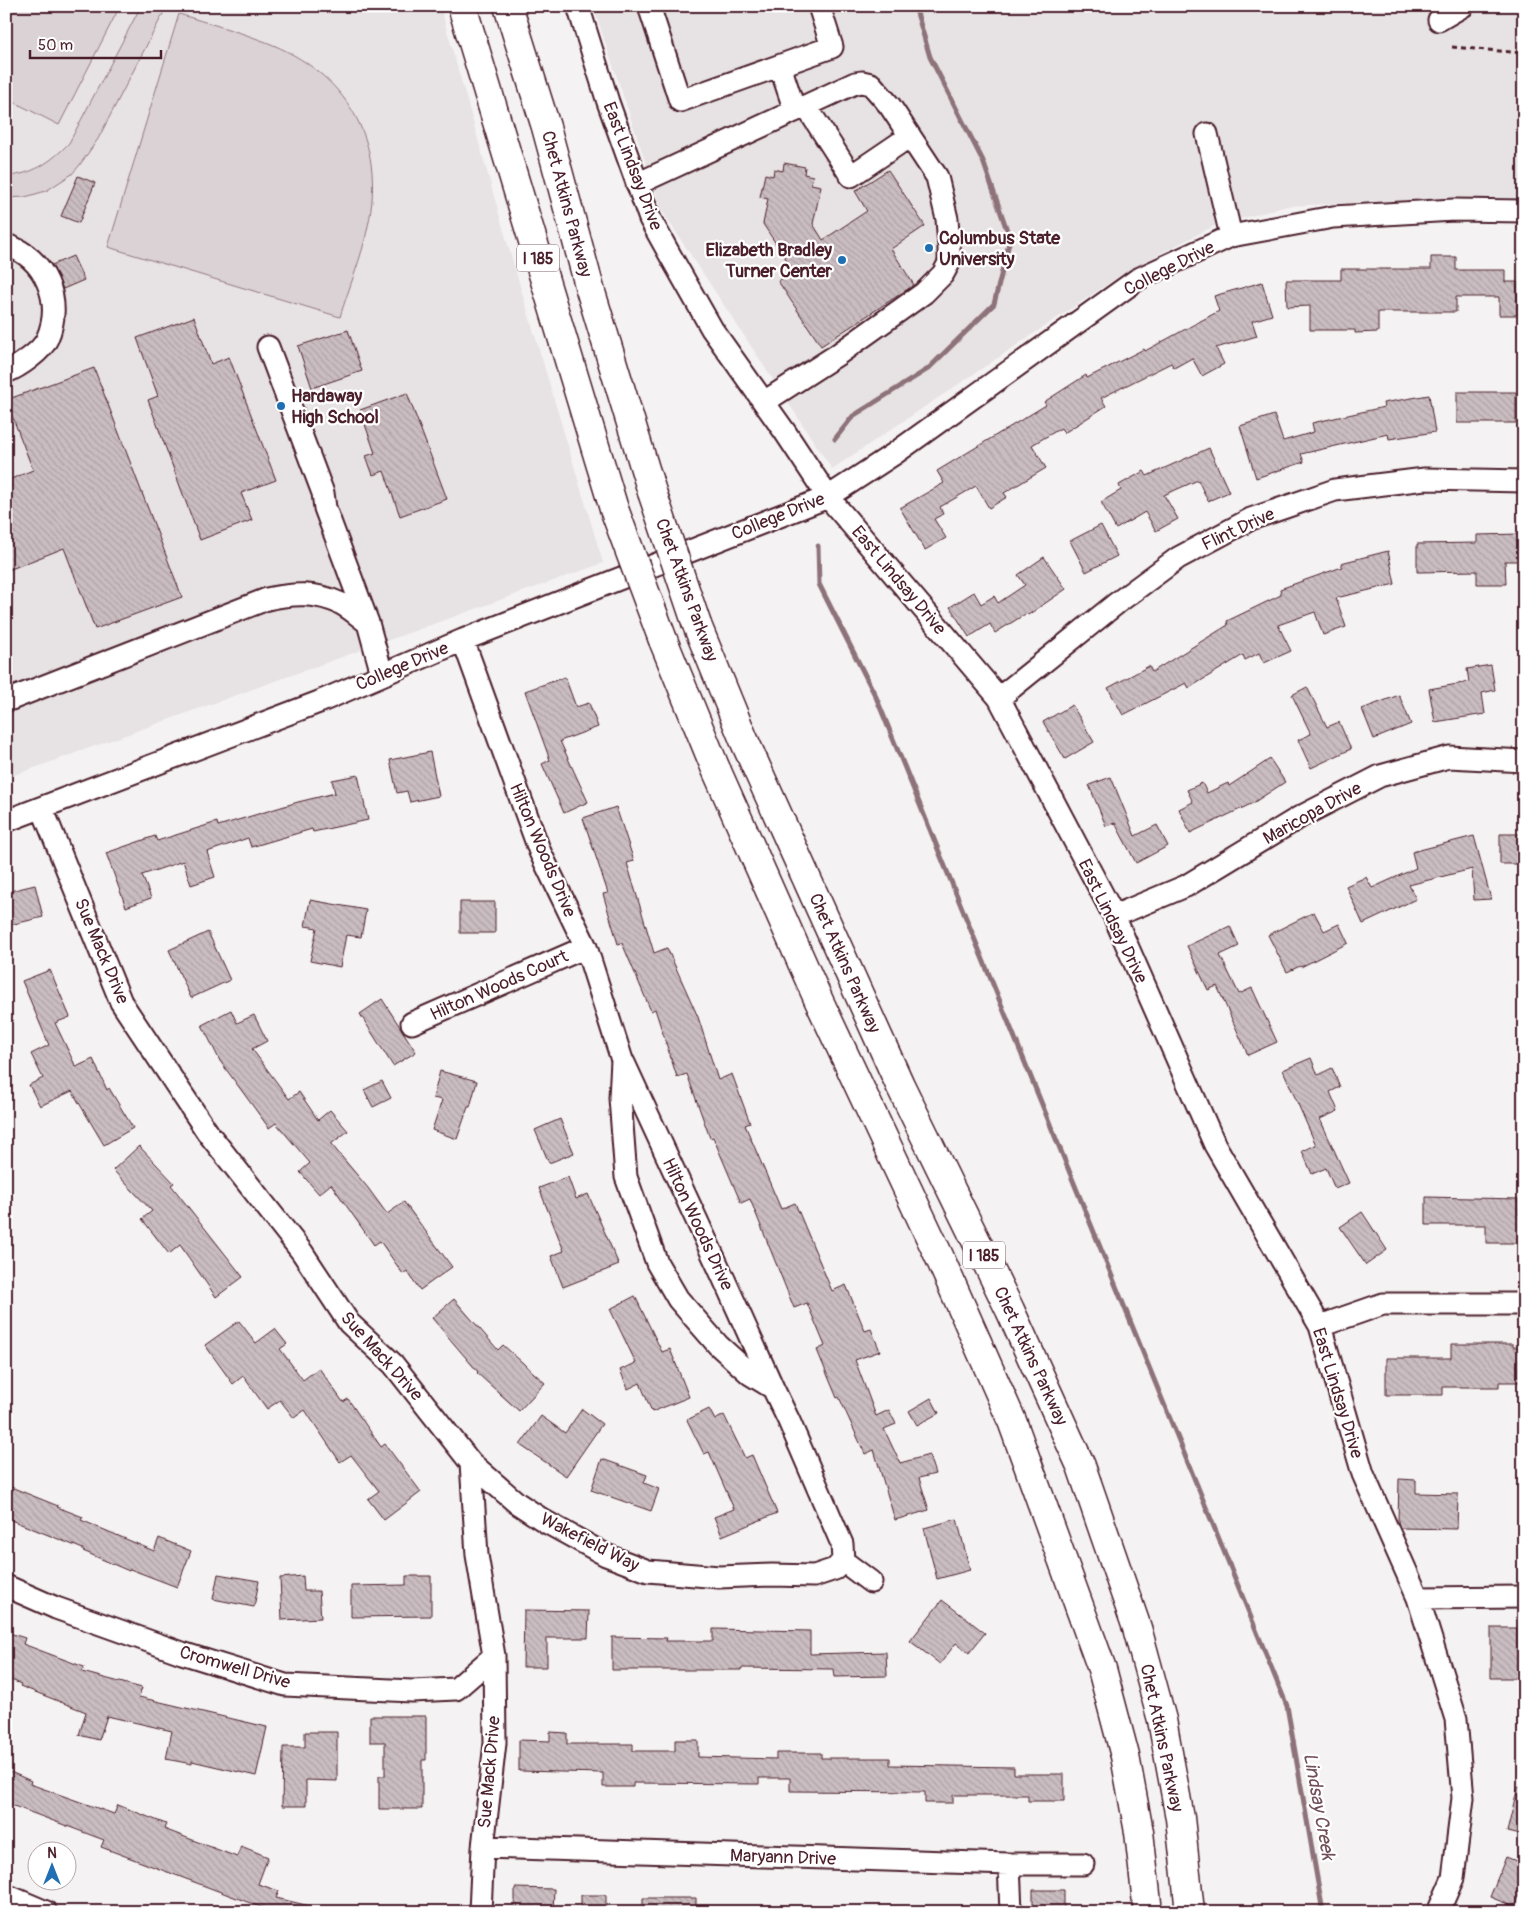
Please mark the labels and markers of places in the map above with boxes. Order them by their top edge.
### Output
place label: Columbus State University [939,227,1061,271]
place label: Elizabeth Bradley Turner Center [705,239,833,283]
marker: Columbus State University [923,242,935,254]
marker: Elizabeth Bradley Turner Center [836,254,848,266]
place label: Hardaway High School [291,385,379,429]
marker: Hardaway High School [275,400,287,412]

